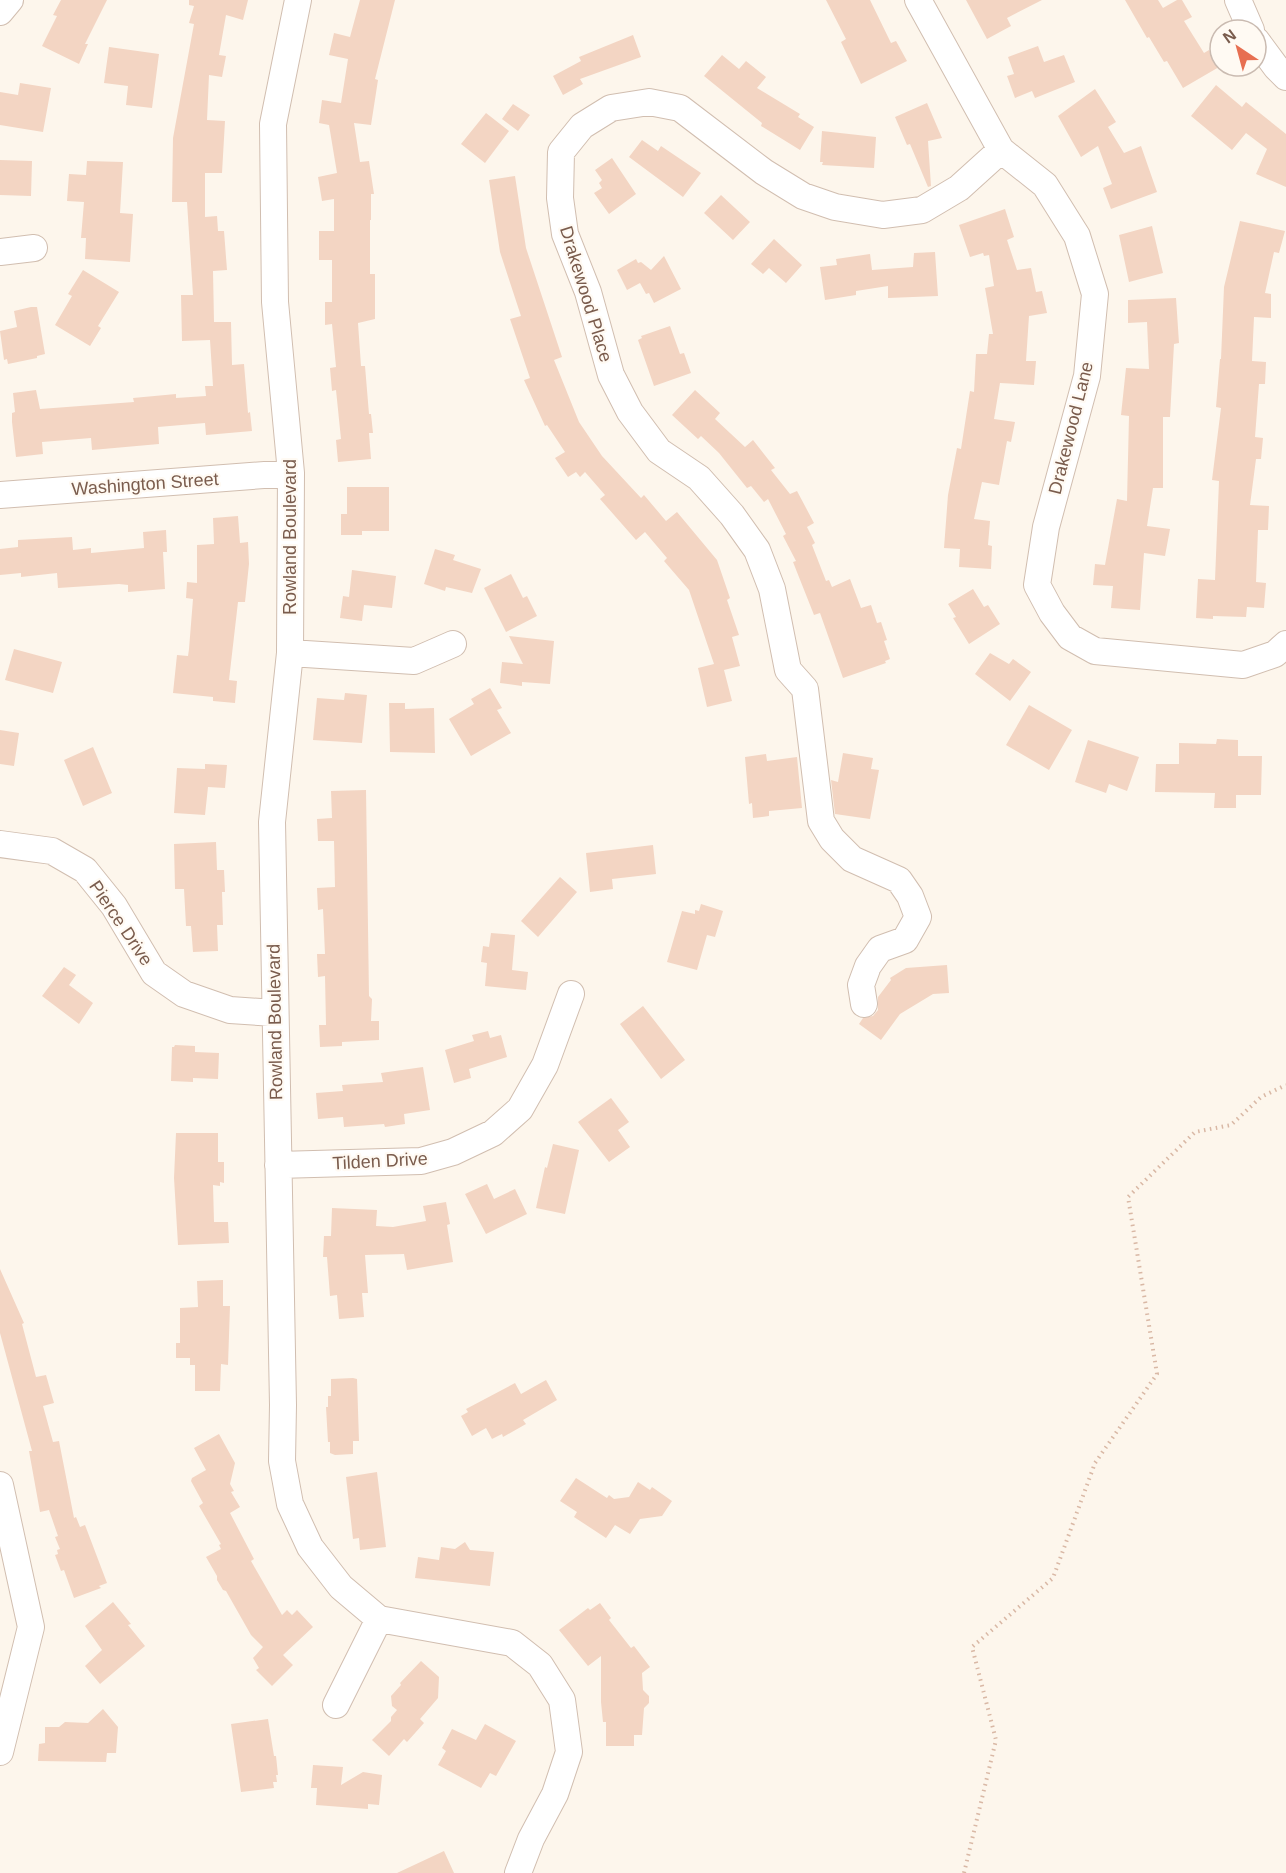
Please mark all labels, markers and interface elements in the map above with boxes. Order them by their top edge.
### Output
north arrow [1208,18,1268,78]
text: N [1220,26,1239,47]
street label: Drakewood Place [556,224,616,364]
street label: Drakewood Lane [1045,360,1097,496]
street label: Rowland Boulevard [280,459,300,615]
street label: Washington Street [71,469,219,499]
street label: Pierce Drive [85,877,157,969]
street label: Rowland Boulevard [264,944,286,1100]
street label: Tilden Drive [332,1149,428,1173]

